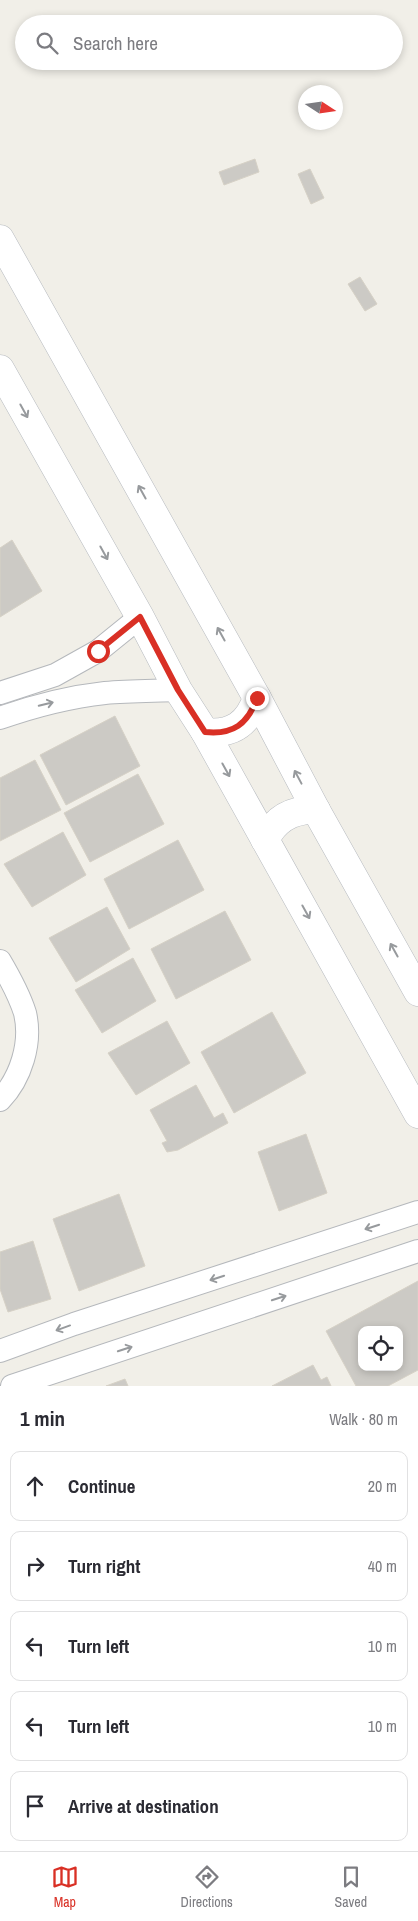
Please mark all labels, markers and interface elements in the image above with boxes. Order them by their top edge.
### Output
search box [15,15,403,70]
icon: search [33,29,61,57]
text: Search here [73,30,158,56]
north arrow [298,85,343,130]
one-way arrow [19,404,29,419]
one-way arrow [136,486,146,500]
one-way arrow [99,545,109,559]
one-way arrow [216,627,225,642]
route start [87,640,110,663]
route end [246,687,269,710]
one-way arrow [38,698,54,708]
one-way arrow [222,763,232,777]
one-way arrow [293,770,302,785]
one-way arrow [301,905,311,919]
one-way arrow [389,942,399,957]
one-way arrow [364,1223,380,1232]
one-way arrow [209,1273,225,1283]
one-way arrow [271,1292,287,1302]
one-way arrow [56,1324,71,1333]
map controls [358,1326,403,1371]
button: locate [358,1326,403,1371]
one-way arrow [116,1343,132,1353]
text: 1 min [20,1404,65,1433]
text: Walk · 80 m [329,1408,398,1430]
icon: ahead [21,1472,49,1500]
text: Continue [68,1473,136,1499]
text: 20 m [368,1475,397,1497]
icon: right [21,1552,49,1580]
text: Turn right [68,1553,140,1579]
text: 40 m [368,1555,397,1577]
icon: left [21,1632,49,1660]
text: Turn left [68,1633,129,1659]
text: 10 m [368,1635,397,1657]
icon: left [21,1712,49,1740]
text: Turn left [68,1713,129,1739]
text: 10 m [368,1715,397,1737]
icon: arrive [21,1792,49,1820]
text: Arrive at destination [68,1793,219,1819]
tab: Map [51,1863,79,1911]
tab: Directions [181,1863,233,1911]
tab: Saved [335,1863,367,1911]

